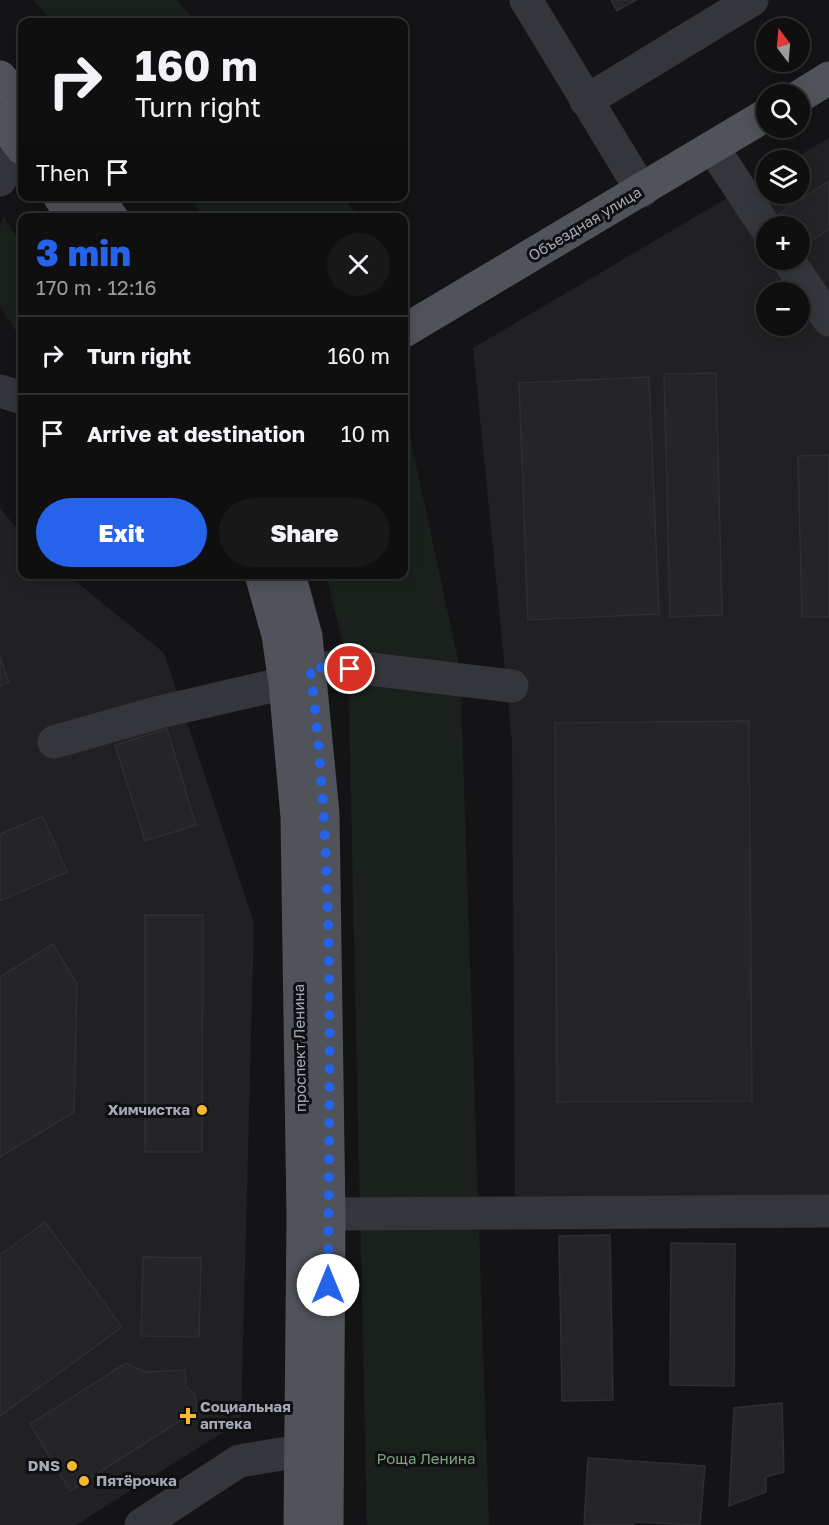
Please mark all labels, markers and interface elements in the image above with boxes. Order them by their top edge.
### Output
north arrow [756,18,810,72]
map controls [756,18,810,336]
text: 160 m [135,40,258,90]
icon: right [36,42,114,120]
button: search [756,84,810,138]
text: Turn right [135,91,261,123]
button: layers [756,150,810,204]
icon: arrive [101,156,134,189]
text: Then [36,159,89,186]
street label: Объездная улица [525,182,644,264]
button: + [756,216,810,270]
text: 3 min [36,231,131,274]
button: close [327,233,390,296]
text: 170 m · 12:16 [36,275,157,299]
button: − [756,282,810,336]
icon: right [36,339,69,372]
text: Turn right [87,342,191,369]
text: 160 m [327,342,390,369]
icon: arrive [36,417,69,450]
text: Arrive at destination [87,420,305,447]
text: 10 m [341,420,390,447]
button: Exit [36,498,207,567]
button: Share [219,498,390,567]
pin [324,643,375,694]
icon: arrive [333,652,366,685]
street label: проспект Ленина [289,984,309,1112]
place label: Химчистка [108,1100,190,1118]
marker: Химчистка [195,1103,209,1117]
position arrow [296,1253,360,1317]
place label: Социальная аптека [200,1397,291,1432]
marker: Социальная аптека [181,1409,195,1423]
park label: Роща Ленина [376,1449,476,1467]
place label: DNS [28,1456,60,1474]
marker: DNS [65,1459,79,1473]
place label: Пятёрочка [96,1471,177,1489]
marker: Пятёрочка [77,1474,91,1488]

